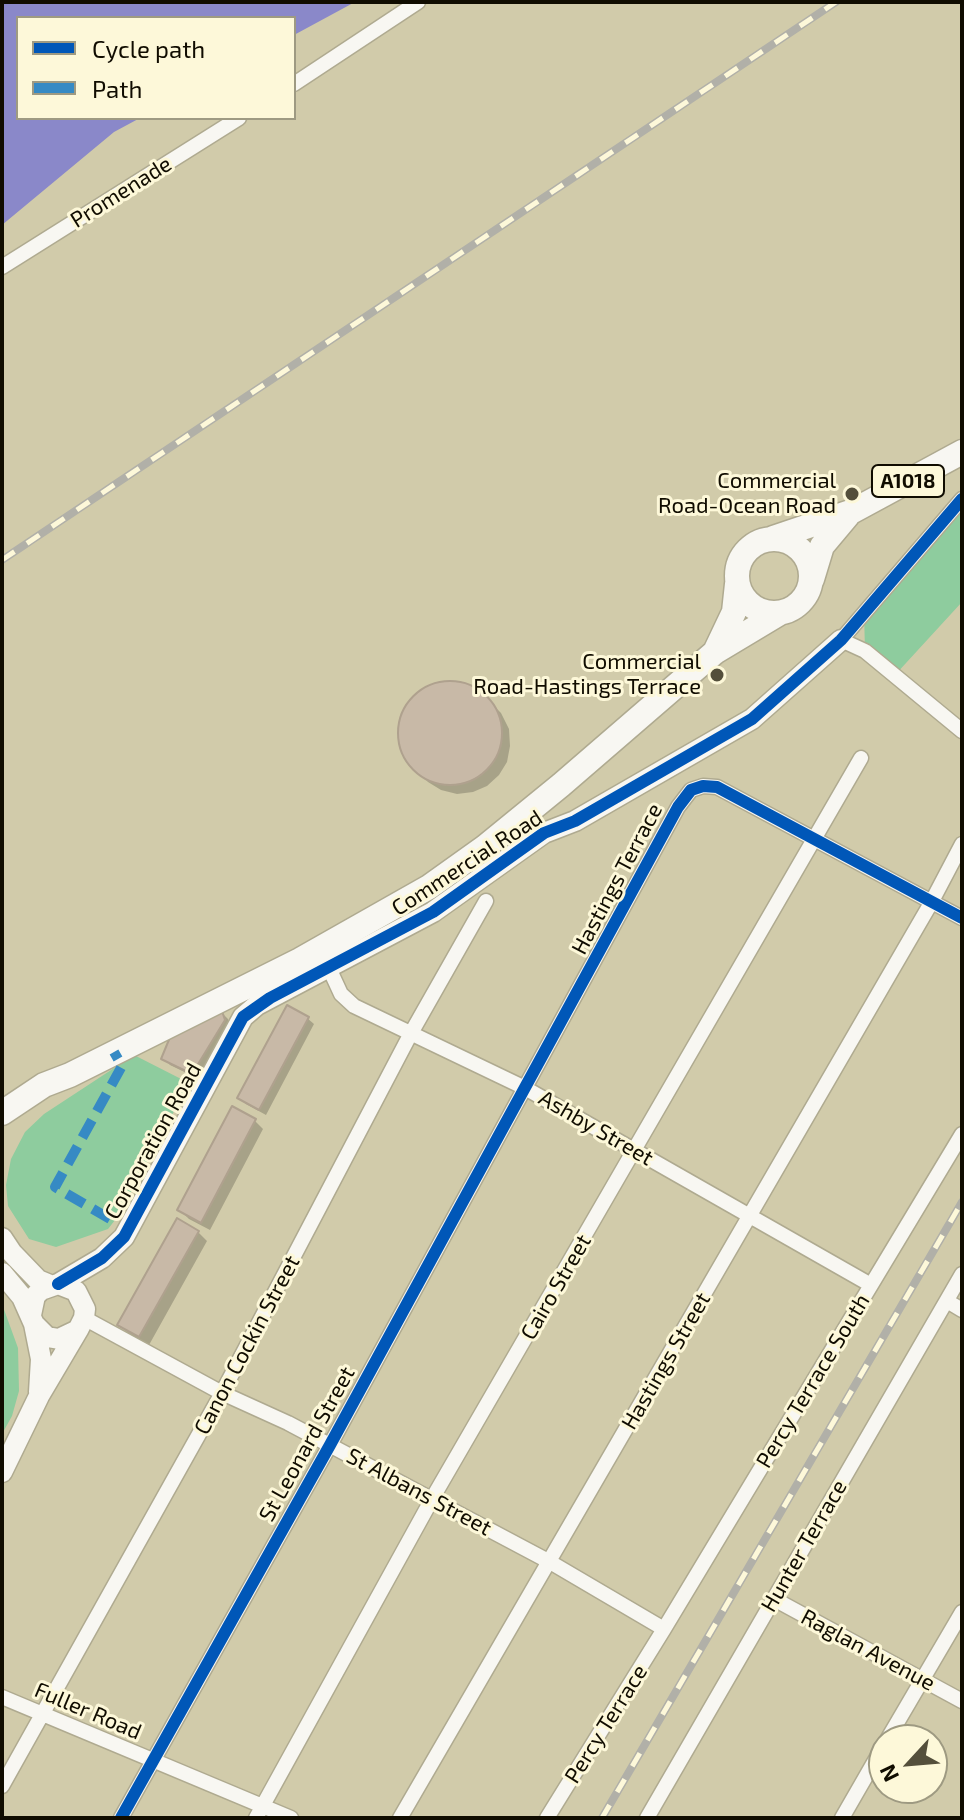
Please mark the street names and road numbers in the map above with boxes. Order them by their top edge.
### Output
street label: Promenade [66,151,176,233]
road number: A1018 [872,465,944,497]
street label: Hastings Terrace [566,799,668,959]
street label: Commercial Road [387,804,547,922]
street label: Corporation Road [99,1058,207,1224]
street label: Ashby Street [534,1085,658,1171]
street label: Cairo Street [515,1230,597,1344]
street label: Canon Cockin Street [189,1251,305,1439]
street label: Hastings Street [616,1288,716,1434]
street label: Percy Terrace South [751,1289,875,1473]
street label: St Leonard Street [253,1362,361,1526]
street label: St Albans Street [342,1443,496,1541]
street label: Hunter Terrace [756,1475,852,1617]
street label: Raglan Avenue [796,1604,940,1696]
street label: Percy Terrace [559,1660,653,1788]
street label: Fuller Road [31,1677,145,1745]

